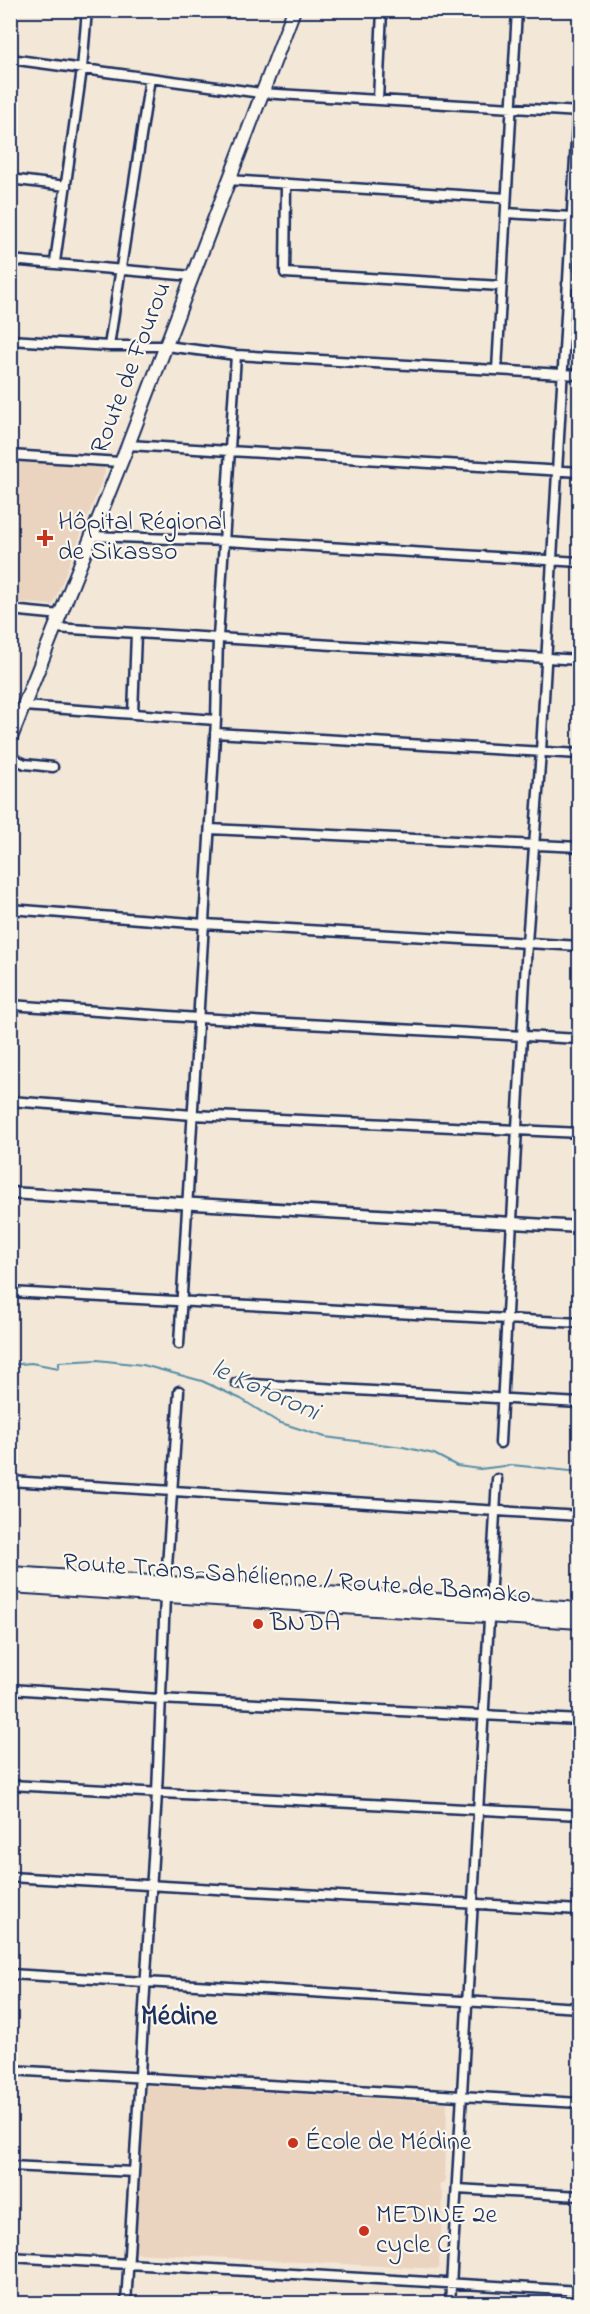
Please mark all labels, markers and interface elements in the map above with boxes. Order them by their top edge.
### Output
street label: Route de Fourou [82,276,182,460]
place label: Hôpital Régional de Sikasso [58,504,226,572]
marker: Hôpital Régional de Sikasso [36,529,54,547]
water label: le Kotoroni [205,1350,327,1433]
street label: Route Trans-Sahélienne / Route de Bamako [62,1545,532,1615]
place label: BNDA [269,1605,340,1643]
marker: BNDA [251,1617,265,1631]
district label: Médine [141,1997,219,2038]
place label: École de Médine [305,2124,472,2162]
marker: École de Médine [286,2136,300,2150]
place label: MEDINE 2e cycle C [376,2197,497,2265]
marker: MEDINE 2e cycle C [357,2224,371,2238]

